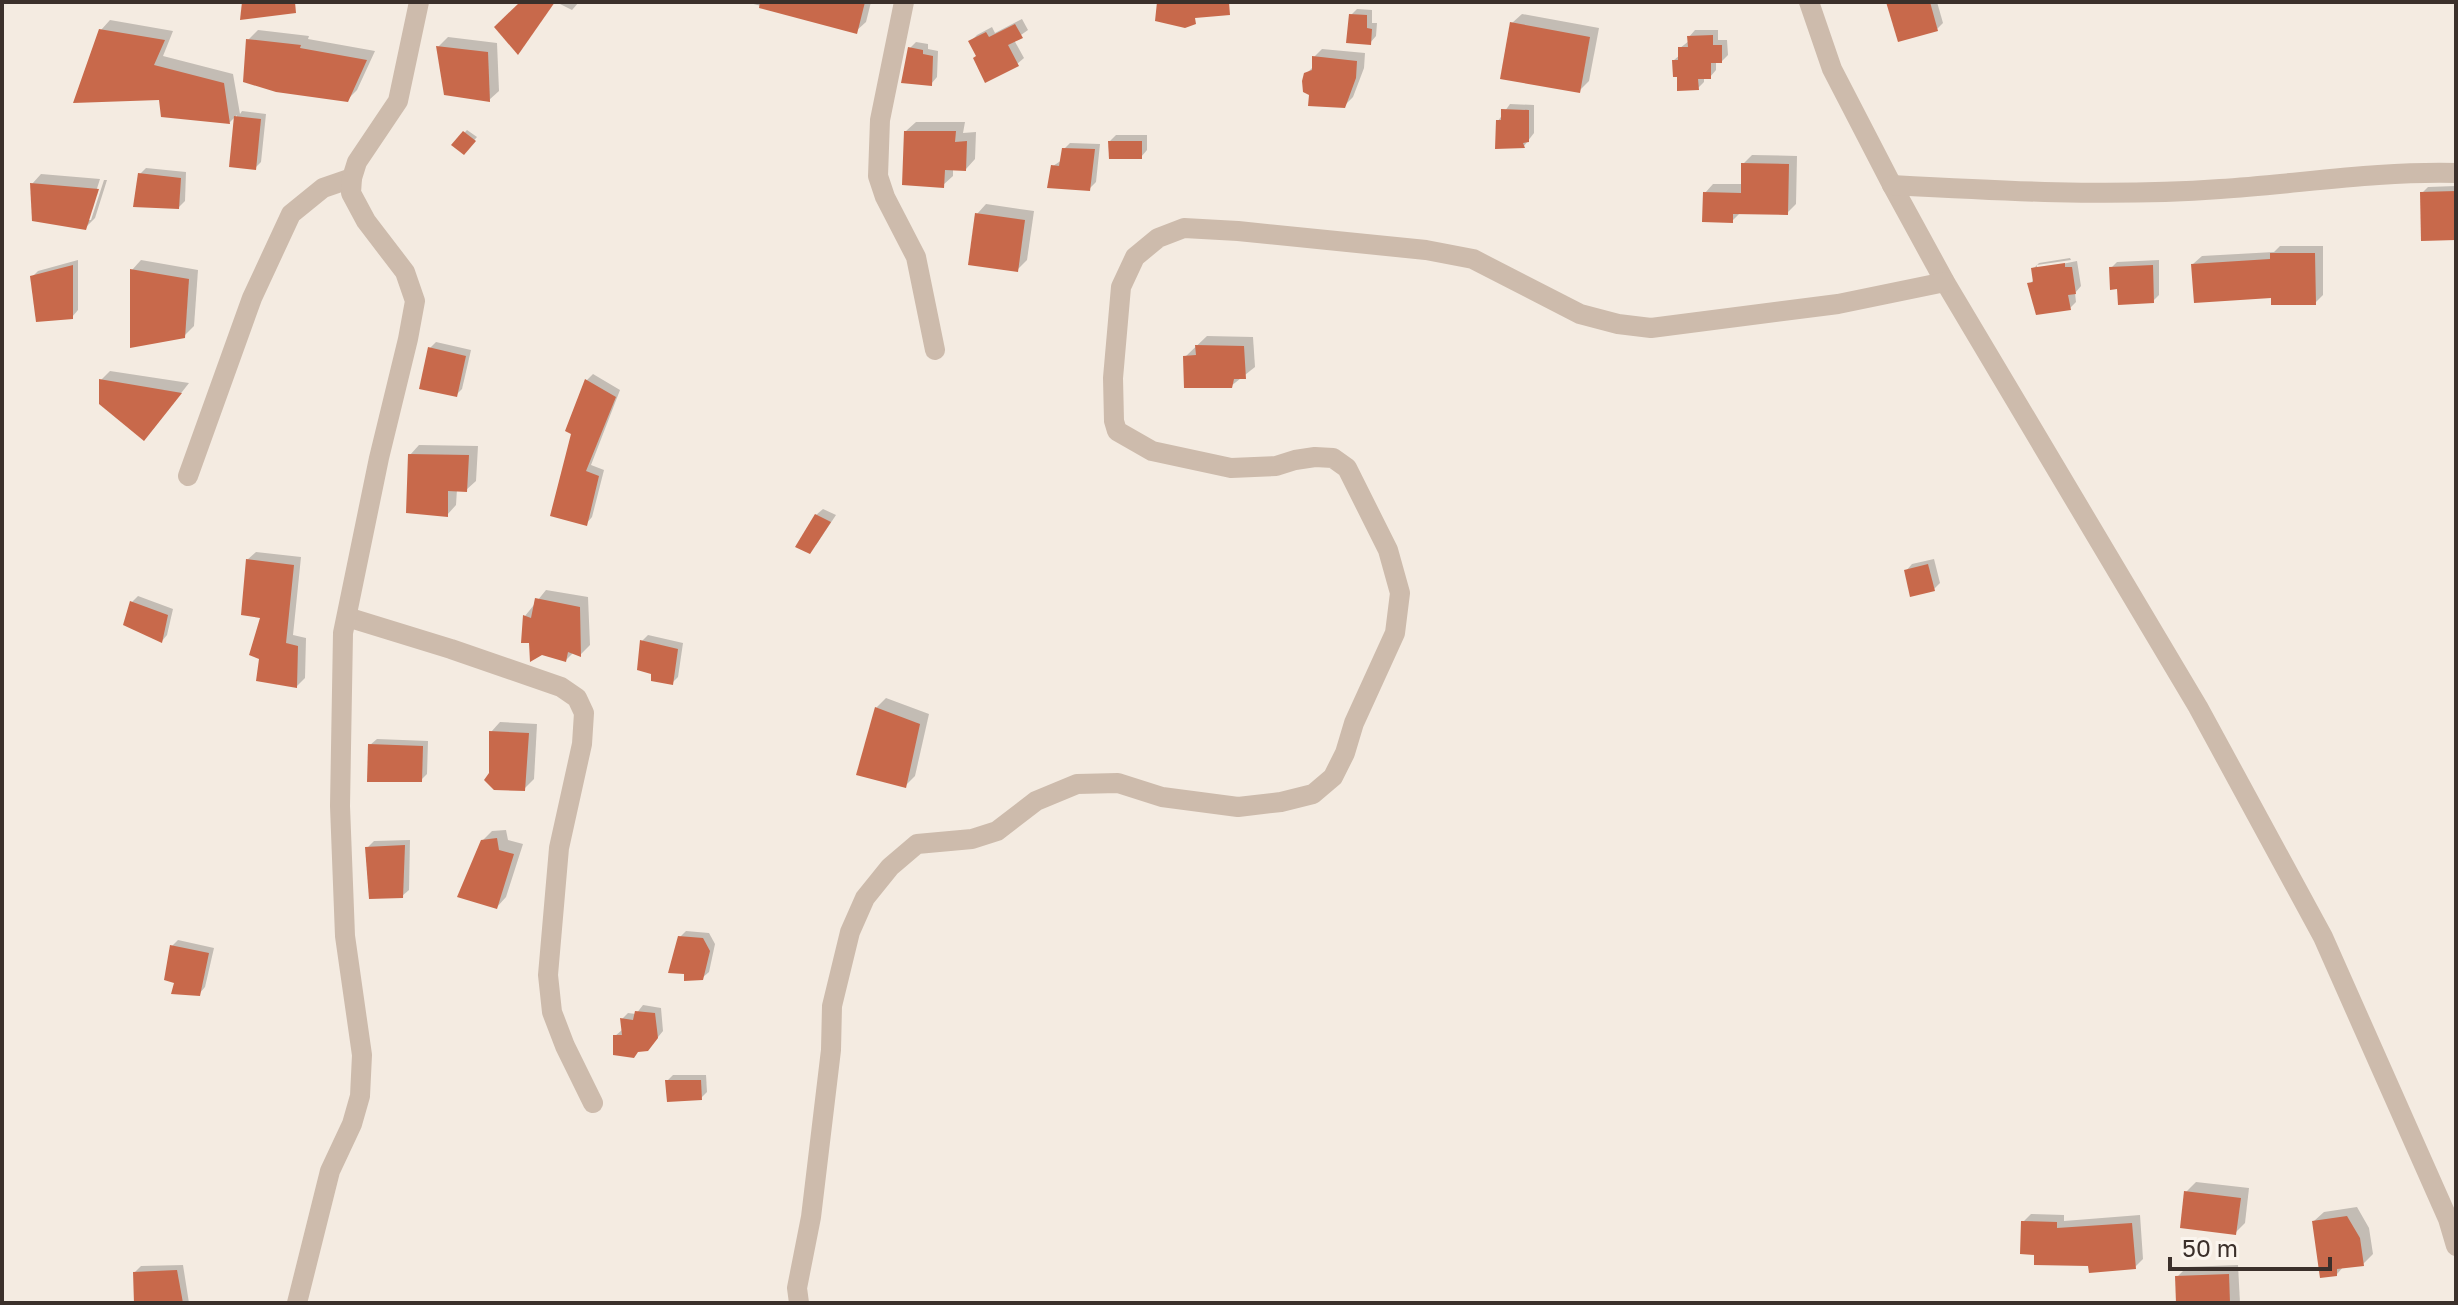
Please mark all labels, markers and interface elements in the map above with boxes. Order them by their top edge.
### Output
scale bar [2170,1221,2330,1271]
text: 50 m [2182,1233,2238,1262]

